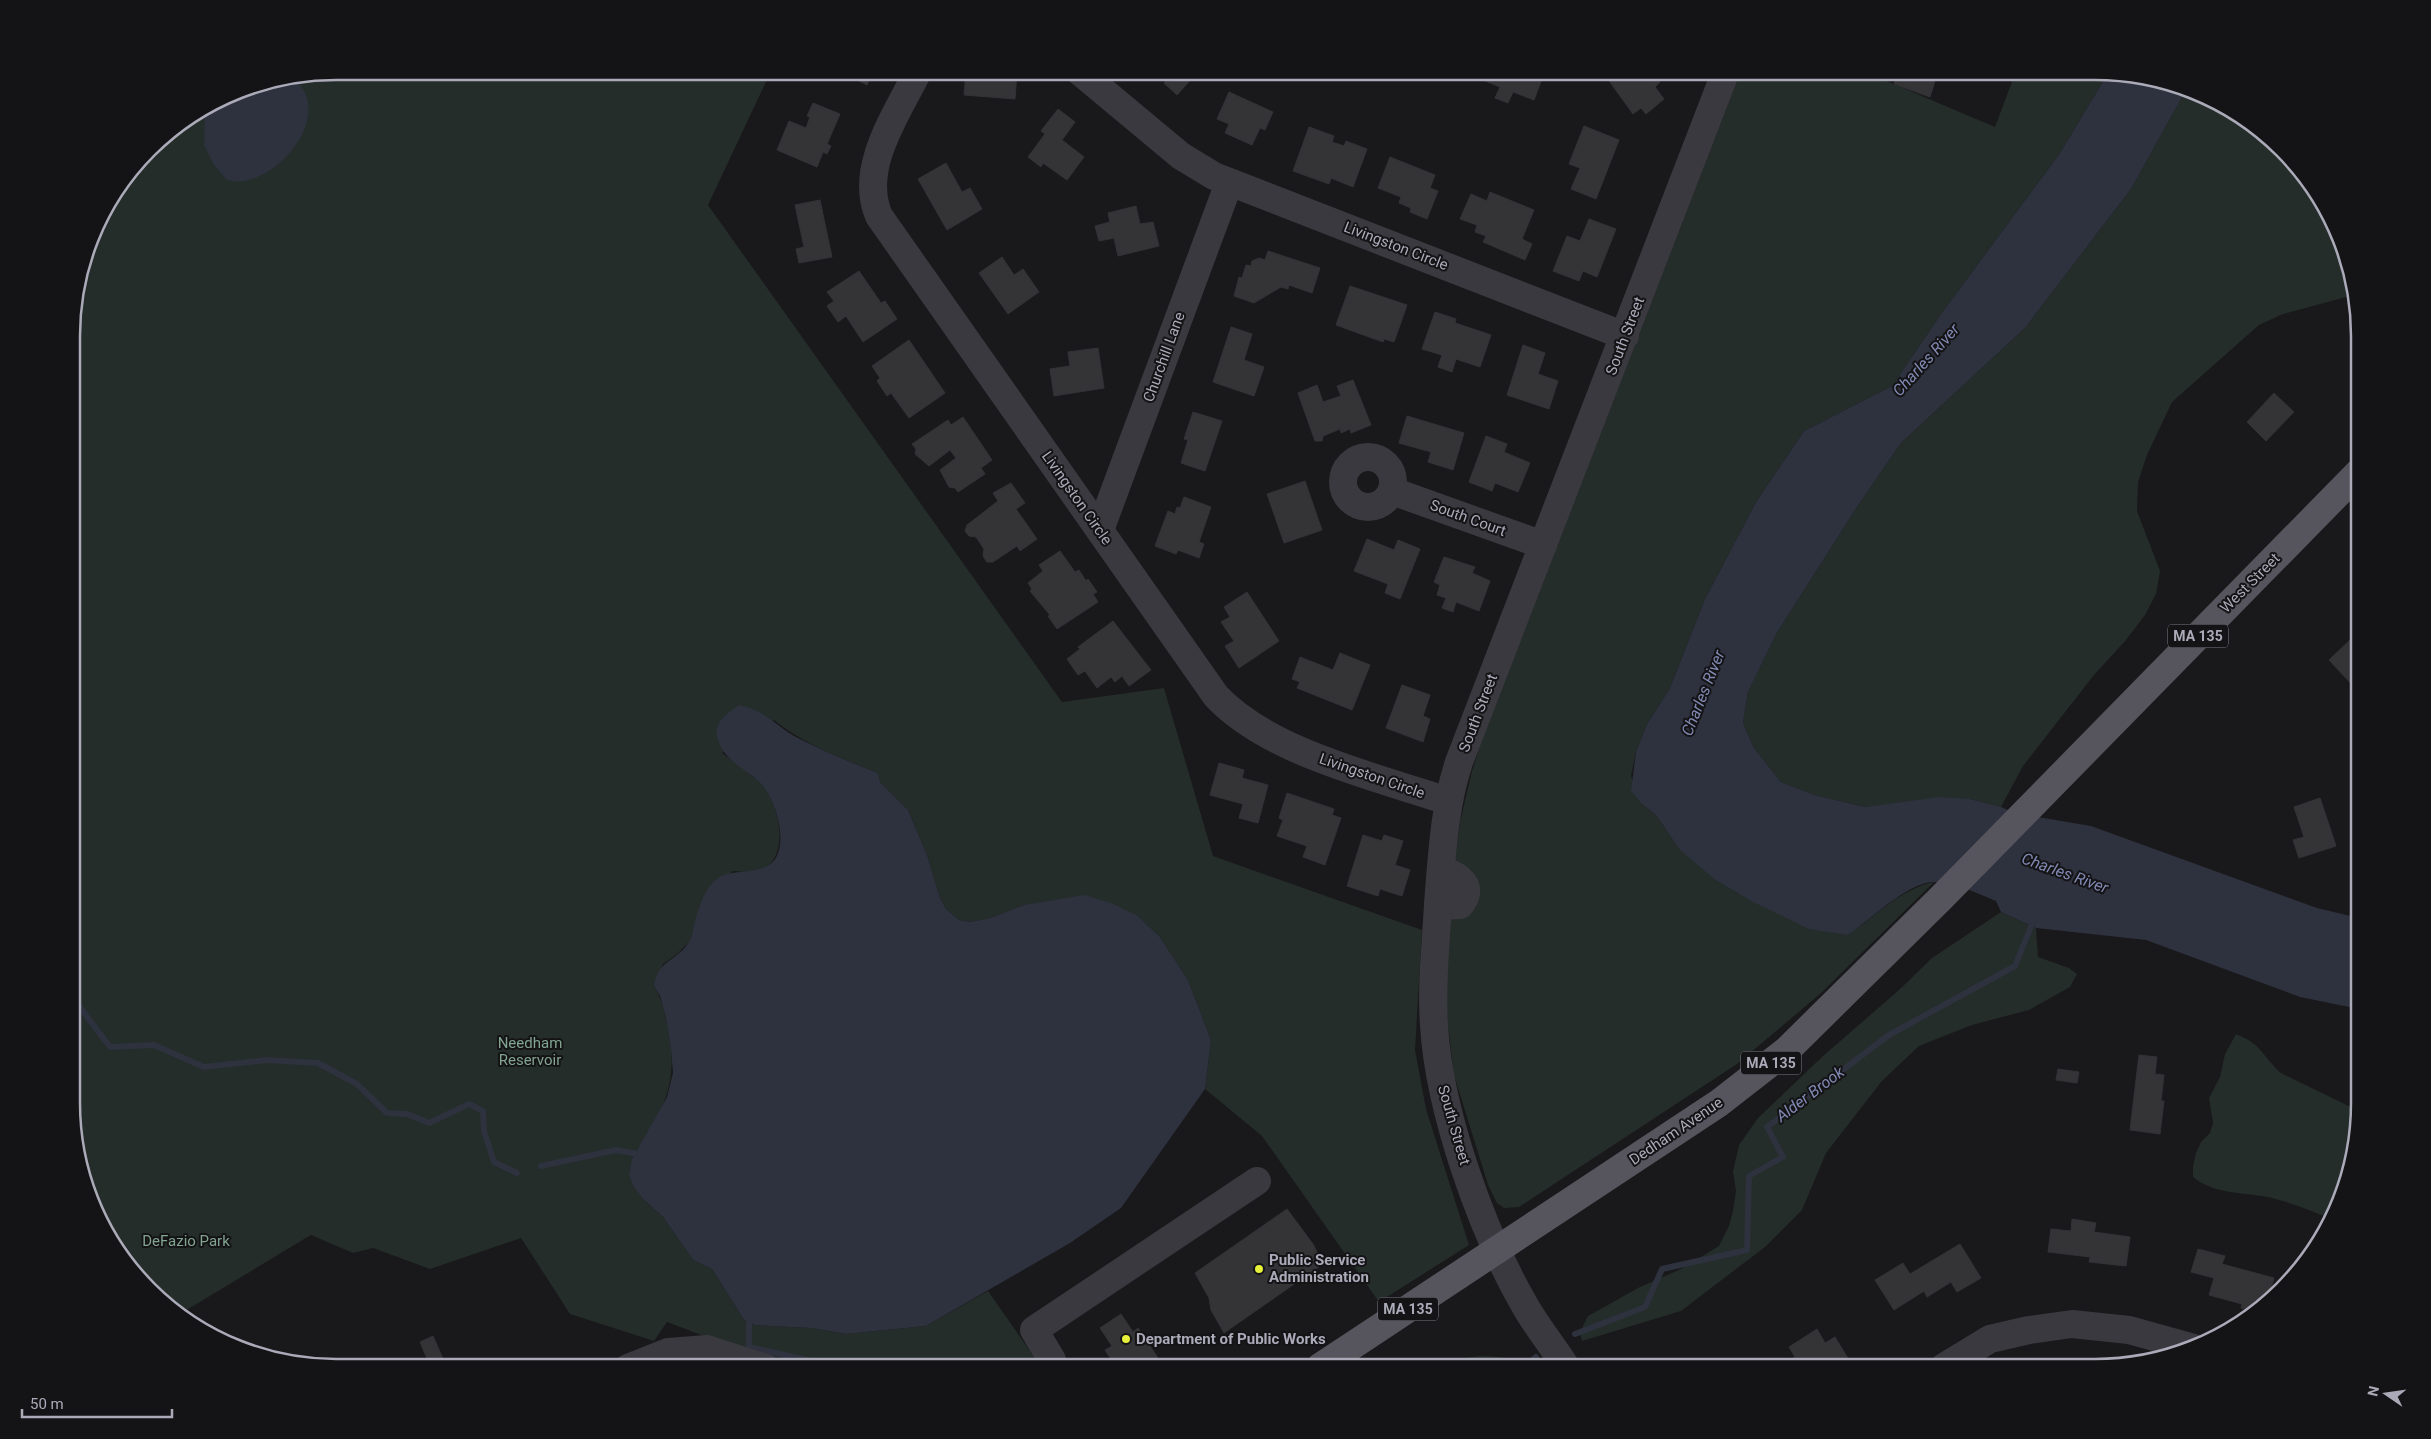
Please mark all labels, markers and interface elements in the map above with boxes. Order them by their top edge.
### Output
street label: Livingston Circle [1341,218,1451,274]
street label: South Street [1602,294,1648,378]
street label: Churchill Lane [1139,309,1189,404]
water label: Charles River [1889,319,1964,400]
street label: Livingston Circle [1038,448,1116,548]
street label: South Court [1428,496,1509,540]
street label: West Street [2216,549,2284,617]
road number: MA 135 [2168,624,2228,648]
water label: Charles River [1677,647,1729,739]
street label: South Street [1455,671,1501,755]
street label: Livingston Circle [1317,750,1427,802]
water label: Charles River [2019,849,2111,898]
park label: Needham Reservoir [498,1034,562,1069]
road number: MA 135 [1741,1052,1801,1074]
water label: Alder Brook [1771,1062,1849,1126]
street label: South Street [1434,1083,1474,1167]
street label: Dedham Avenue [1626,1093,1726,1169]
park label: DeFazio Park [142,1232,230,1250]
place label: Public Service Administration [1269,1251,1369,1286]
marker: Public Service Administration [1253,1263,1265,1275]
road number: MA 135 [1378,1298,1438,1320]
place label: Department of Public Works [1136,1330,1326,1348]
marker: Department of Public Works [1120,1333,1132,1345]
north arrow [2361,1369,2411,1419]
text: N [2364,1384,2382,1398]
scale bar [22,1386,172,1418]
text: 50 m [30,1395,64,1413]

